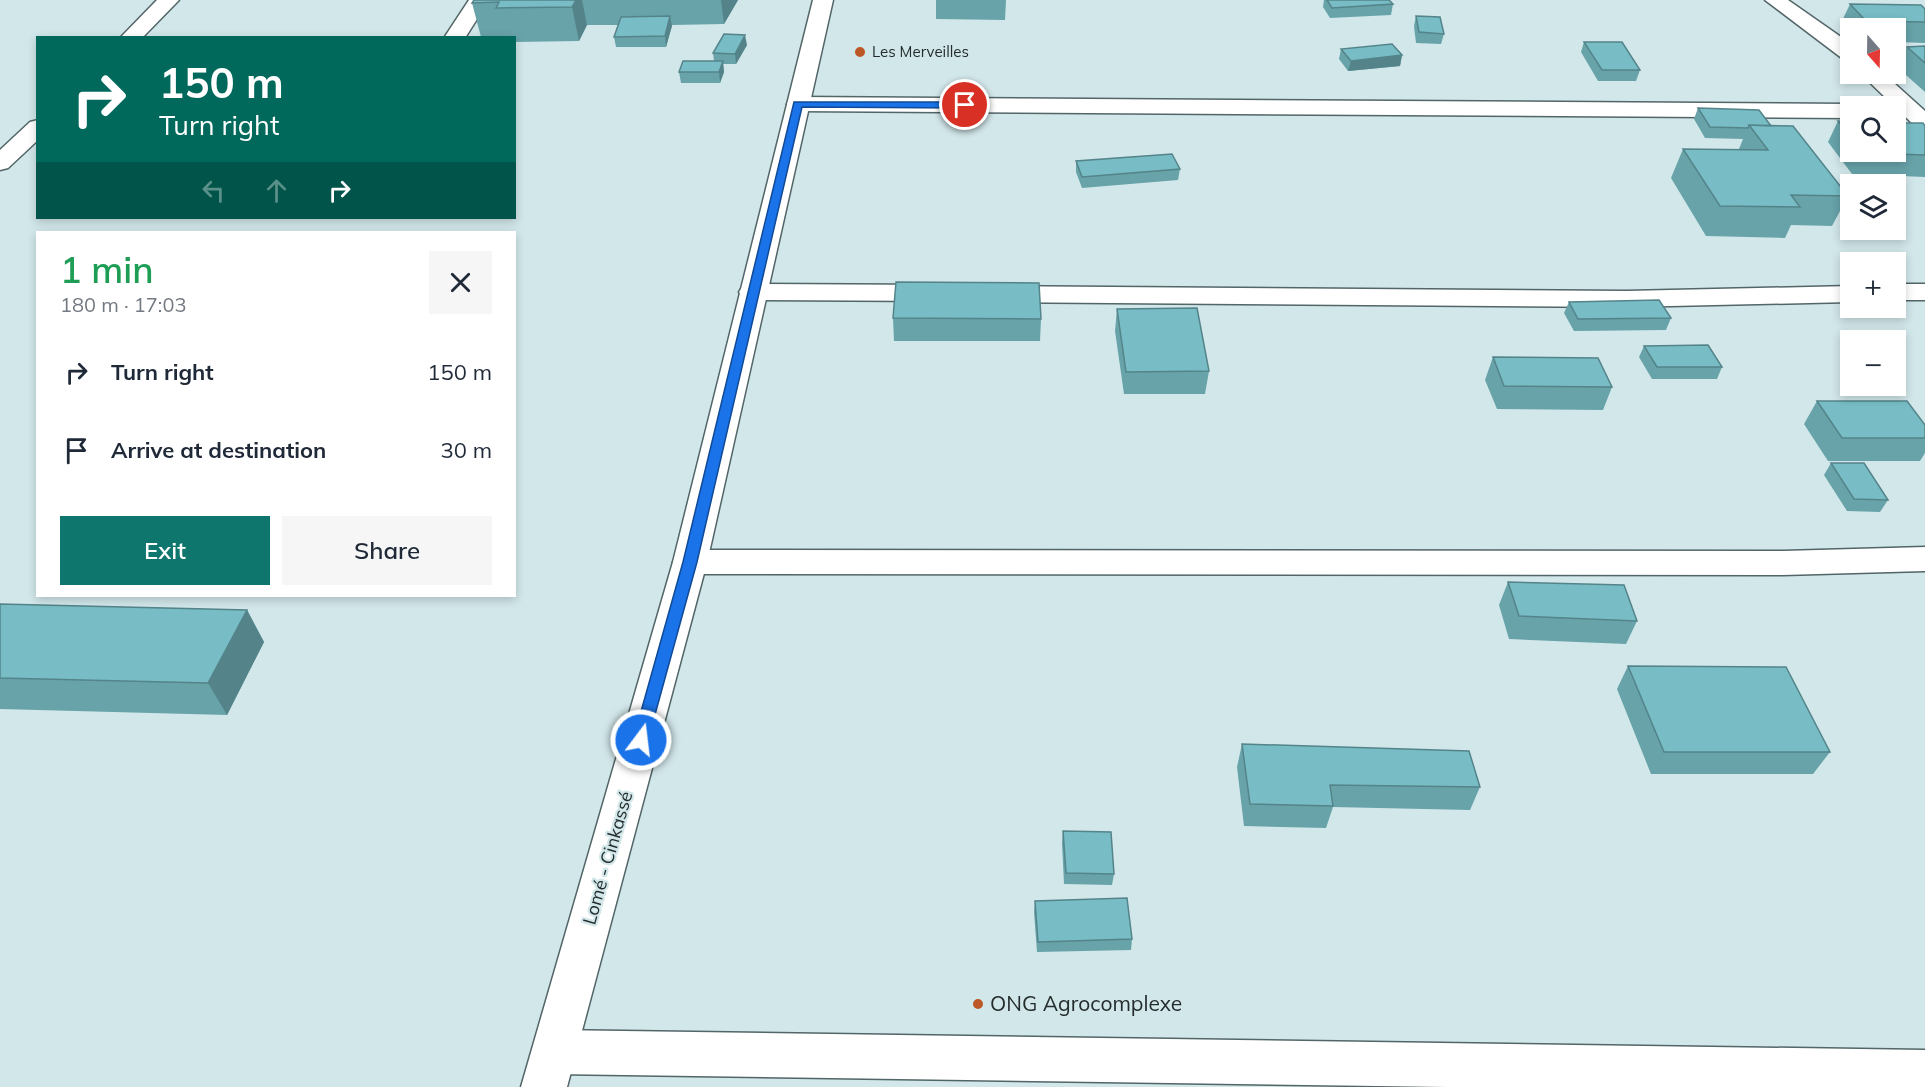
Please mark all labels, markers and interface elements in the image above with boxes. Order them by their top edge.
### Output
north arrow [1840,18,1906,84]
map controls [1840,18,1906,396]
place label: Les Merveilles [872,42,969,61]
marker: Les Merveilles [853,45,867,59]
text: 150 m [159,56,284,109]
icon: right [60,60,138,138]
pin [939,79,990,130]
icon: arrive [948,88,981,121]
button: search [1840,96,1906,162]
text: Turn right [159,108,279,142]
icon: left [197,174,230,207]
icon: ahead [260,174,293,207]
icon: right [323,174,356,207]
button: layers [1840,174,1906,240]
text: 1 min [60,247,154,292]
button: close [429,251,492,314]
button: + [1840,252,1906,318]
text: 180 m · 17:03 [60,292,186,317]
button: − [1840,330,1906,396]
icon: right [60,356,93,389]
text: Turn right [111,358,214,386]
text: 150 m [427,358,492,386]
icon: arrive [60,434,93,467]
text: Arrive at destination [111,436,326,464]
text: 30 m [441,436,492,464]
button: Exit [60,516,270,585]
button: Share [282,516,492,585]
position arrow [609,708,673,772]
street label: Lomé - Cinkassé [578,789,638,927]
place label: ONG Agrocomplexe [990,990,1182,1016]
marker: ONG Agrocomplexe [971,997,985,1011]

